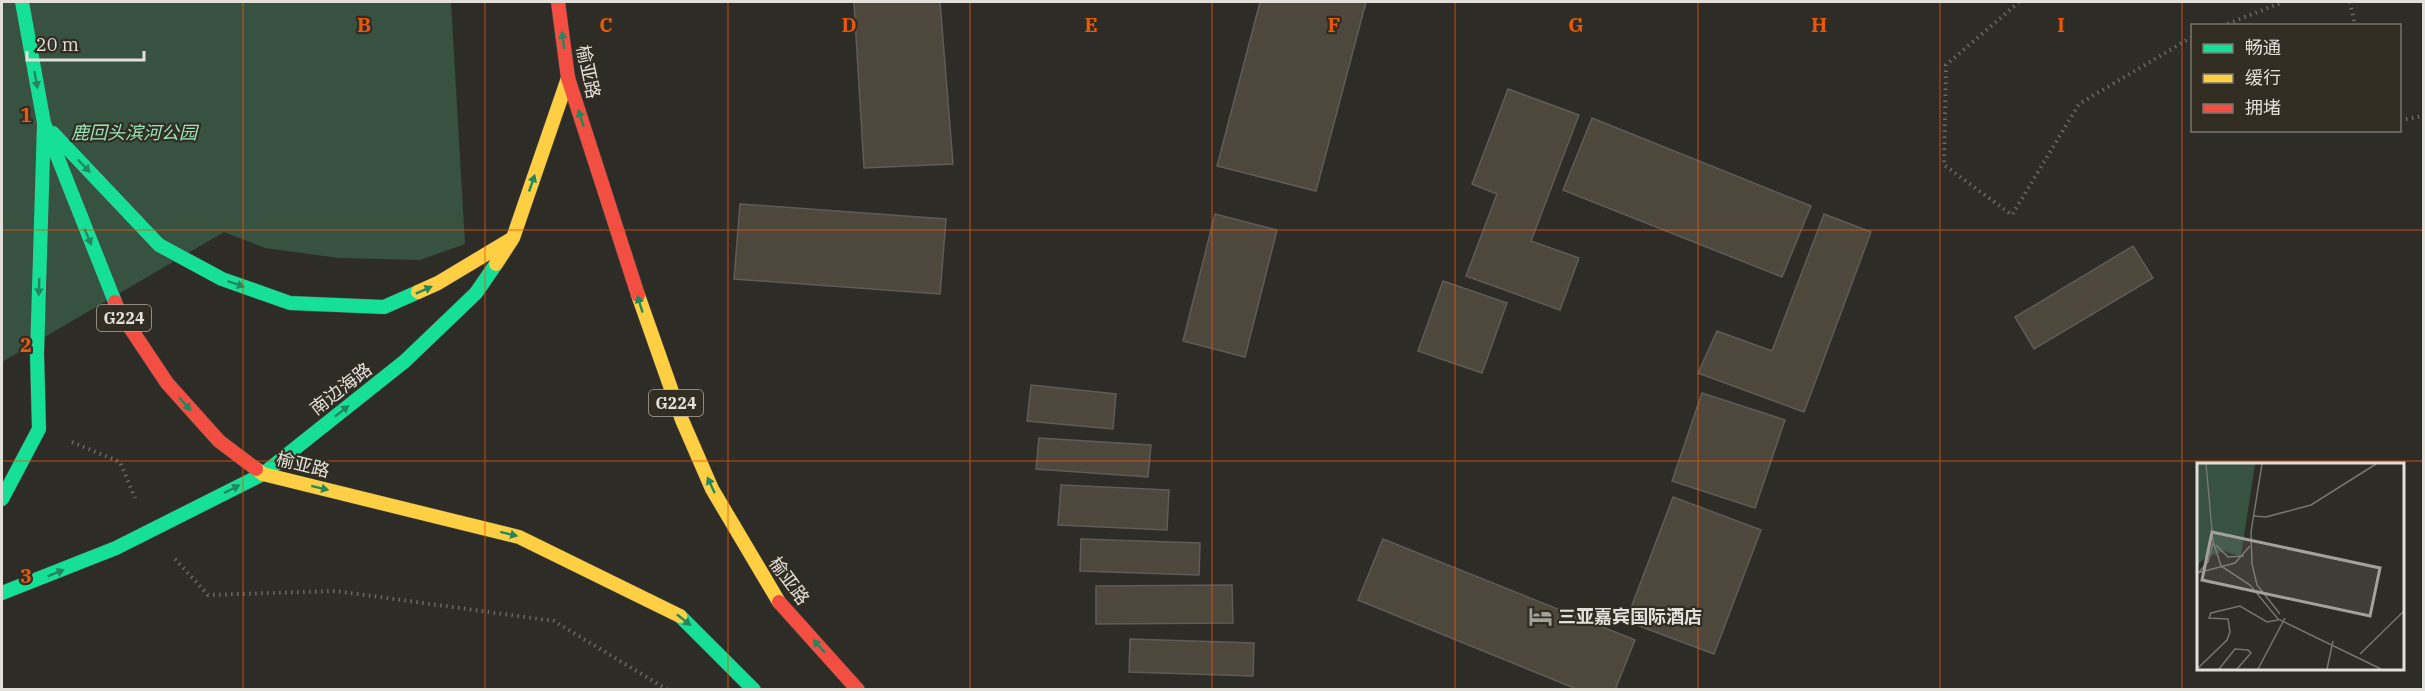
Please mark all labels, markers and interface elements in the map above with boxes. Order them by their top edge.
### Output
text: B [357,11,371,38]
text: C [599,11,613,38]
text: D [841,11,857,38]
text: E [1084,11,1098,38]
text: F [1328,11,1340,38]
text: G [1568,11,1584,38]
text: H [1811,11,1827,38]
text: I [2057,11,2065,38]
scale bar [27,24,144,62]
legend [2191,24,2401,132]
one-way arrow [558,30,568,49]
text: 20 m [36,33,79,56]
text: 畅通 [2245,36,2281,59]
street label: 榆亚路 [572,43,605,101]
text: 缓行 [2245,66,2281,89]
one-way arrow [32,70,41,89]
text: 拥堵 [2245,96,2281,119]
text: 1 [20,101,32,128]
one-way arrow [576,109,585,127]
park label: 鹿回头滨河公园 [71,121,200,144]
one-way arrow [77,158,91,173]
one-way arrow [527,174,537,192]
one-way arrow [83,228,93,246]
one-way arrow [34,277,43,296]
one-way arrow [227,280,245,289]
one-way arrow [415,285,432,294]
one-way arrow [635,295,645,313]
road number: G224 [97,305,151,331]
text: 2 [20,331,32,358]
street label: 南边海路 [305,357,376,420]
road number: G224 [649,390,703,416]
one-way arrow [178,396,191,411]
one-way arrow [334,406,349,418]
street label: 榆亚路 [274,447,332,482]
inset map [2197,463,2404,670]
one-way arrow [706,477,715,494]
one-way arrow [311,483,329,493]
one-way arrow [224,485,241,494]
one-way arrow [500,530,518,540]
street label: 榆亚路 [764,552,815,609]
text: 3 [20,562,32,589]
one-way arrow [47,568,65,577]
hotel icon: 三亚嘉宾国际酒店 [1527,604,1553,630]
place label: 三亚嘉宾国际酒店 [1558,605,1702,628]
one-way arrow [676,614,691,626]
one-way arrow [813,639,826,654]

